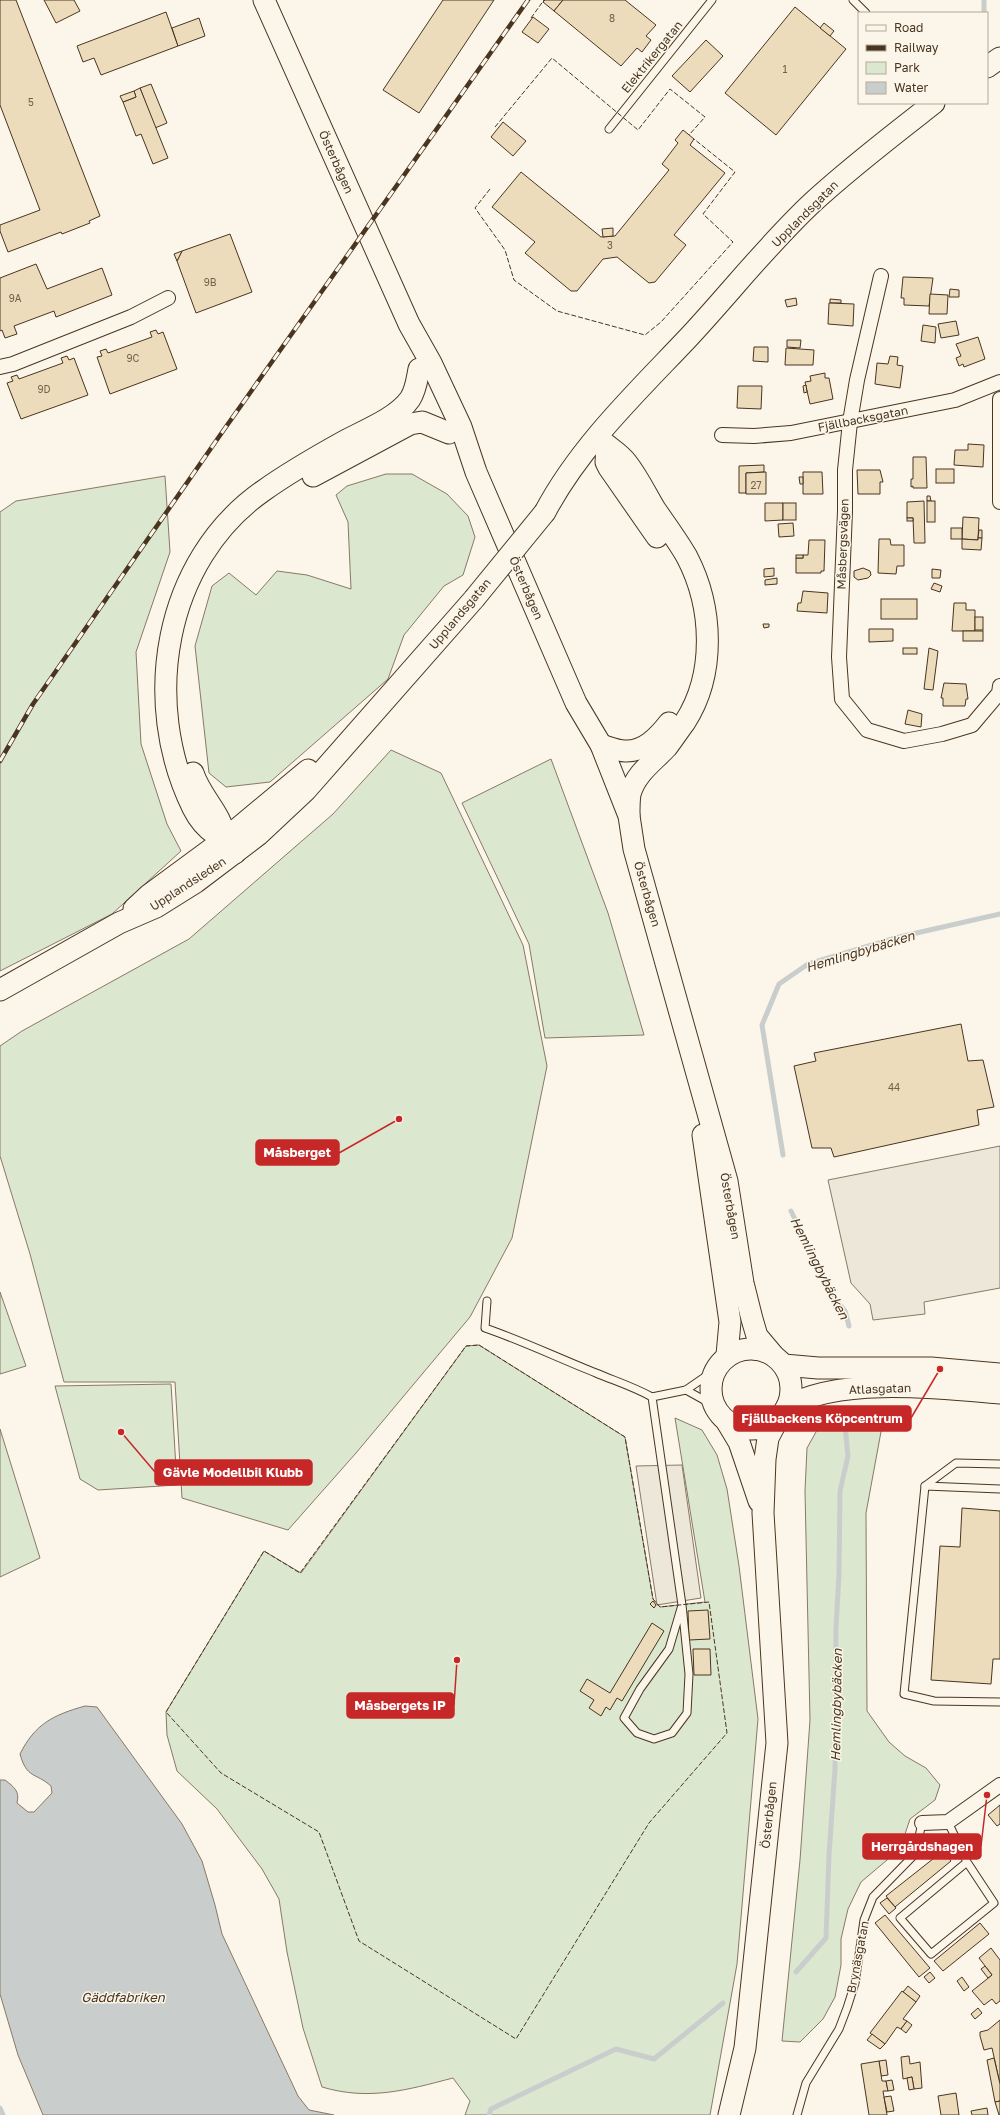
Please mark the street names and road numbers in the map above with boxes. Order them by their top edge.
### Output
street label: Elektrikergatan [618,17,685,96]
street label: Österbågen [316,128,357,196]
street label: Upplandsgatan [768,177,841,250]
street label: Fjällbacksgatan [816,402,909,435]
street label: Måsbergsvägen [833,498,852,590]
street label: Österbågen [506,554,547,622]
street label: Upplandsgatan [426,575,494,652]
street label: Upplandsleden [147,853,229,914]
street label: Österbågen [631,859,664,928]
street label: Österbågen [717,1171,744,1240]
street label: Atlasgatan [849,1380,911,1397]
street label: Österbågen [758,1781,779,1849]
street label: Brynäsgatan [843,1919,872,1994]

